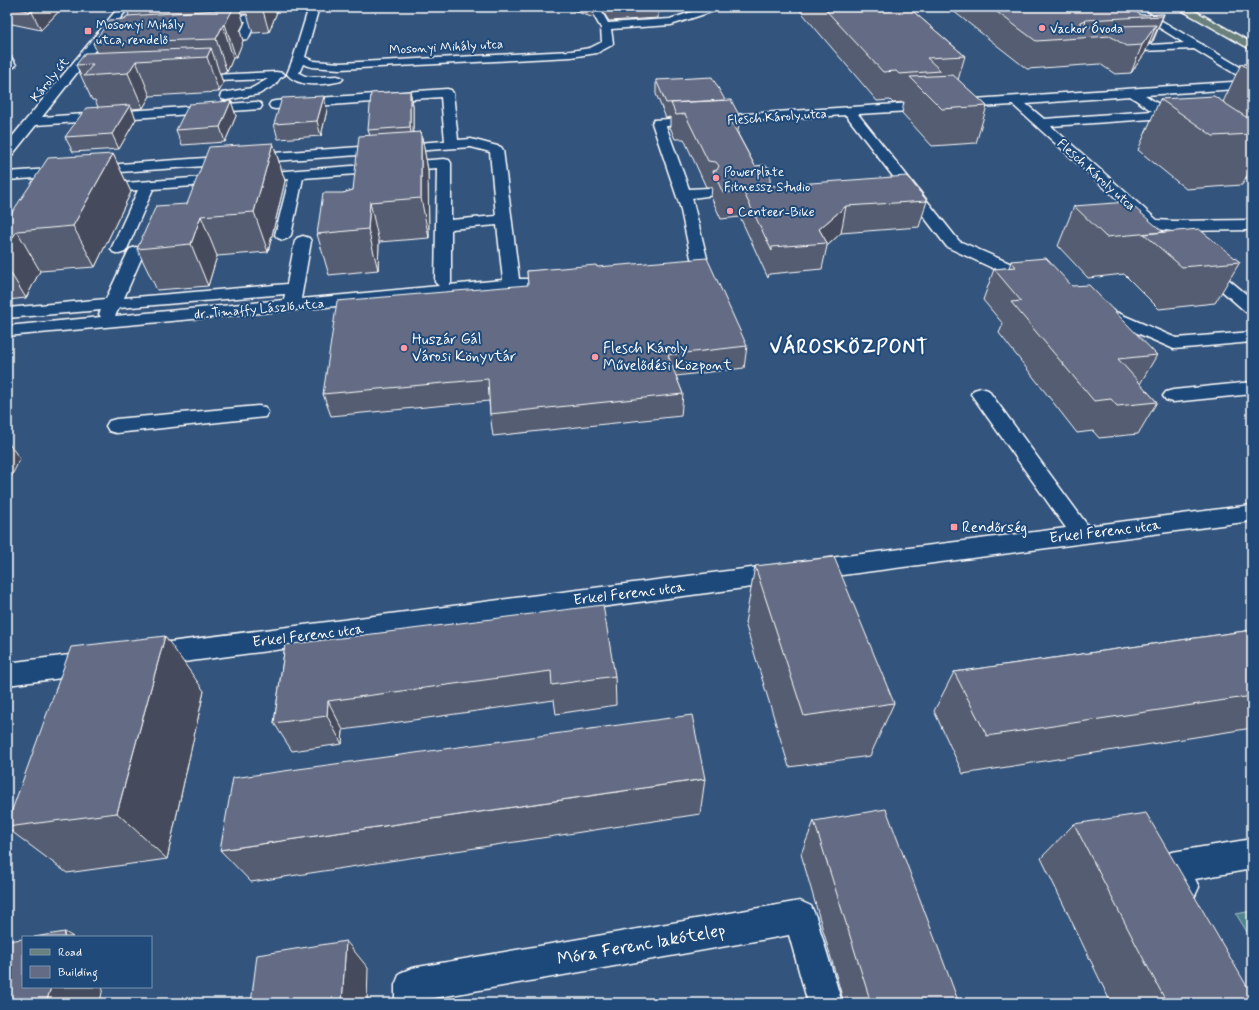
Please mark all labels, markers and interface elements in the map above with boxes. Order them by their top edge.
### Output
place label: Mosonyi Mihály utca, rendelő [96,17,184,49]
place label: Vackor Óvoda [1050,21,1123,38]
marker: Vackor Óvoda [1037,23,1047,33]
marker: Mosonyi Mihály utca, rendelő [83,26,93,36]
street label: Mosonyi Mihály utca [389,36,504,59]
street label: Károly út [27,54,74,106]
street label: Flesch Károly utca [727,106,827,129]
street label: Flesch Károly utca [1053,135,1139,215]
place label: Powerplate Fitnessz Studio [724,164,810,196]
marker: Powerplate Fitnessz Studio [711,173,721,183]
place label: Centeer-Bike [738,204,815,221]
marker: Centeer-Bike [725,206,735,216]
street label: dr. Timaffy László utca [194,295,325,324]
place label: Huszár Gál Városi Könyvtár [412,330,516,367]
district label: VÁROSKÖZPONT [770,334,928,360]
place label: Flesch Károly Művelődési Központ [603,339,732,376]
marker: Huszár Gál Városi Könyvtár [399,343,409,353]
marker: Flesch Károly Művelődési Központ [590,352,600,362]
street label: Erkel Ferenc utca [1048,515,1163,549]
place label: Rendőrség [962,518,1027,538]
marker: Rendőrség [949,522,959,532]
street label: Erkel Ferenc utca [572,577,687,611]
street label: Erkel Ferenc utca [251,619,366,653]
street label: Móra Ferenc lakótelep [555,918,727,972]
legend [22,936,152,988]
text: Road [58,945,82,961]
text: Building [58,965,98,982]

